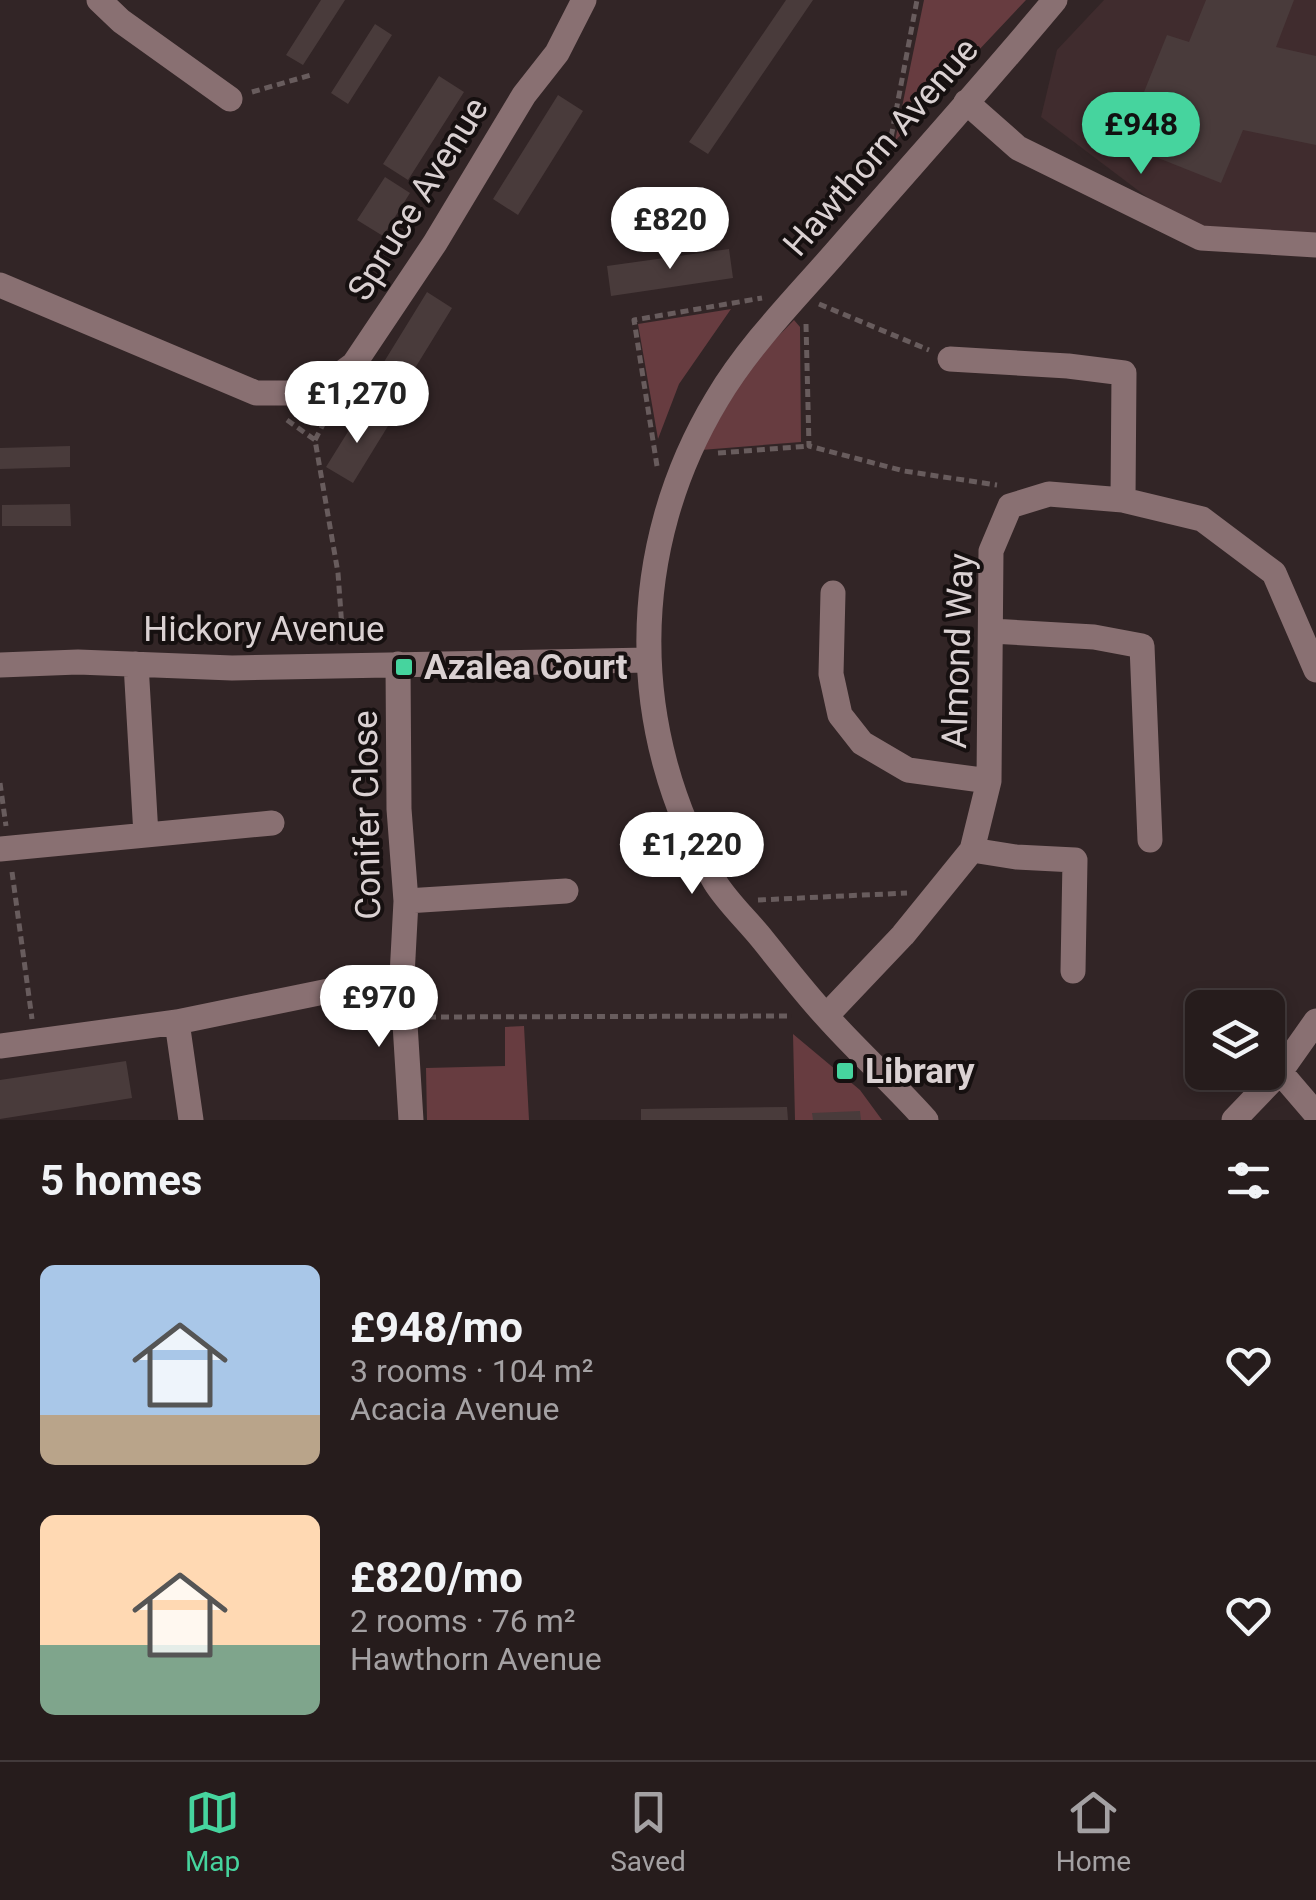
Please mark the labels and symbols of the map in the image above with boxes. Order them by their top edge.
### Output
street label: Hawthorn Avenue [775,30,987,264]
street label: Spruce Avenue [339,90,497,308]
pin: £948 [1082,92,1200,177]
pin: £820 [611,187,729,272]
pin: £1,270 [276,361,438,446]
street label: Almond Way [934,552,982,749]
street label: Hickory Avenue [143,609,385,650]
place label: Azalea Court [424,647,628,688]
marker: Azalea Court [393,656,415,678]
street label: Conifer Close [345,710,389,920]
pin: £1,220 [611,812,773,897]
pin: £970 [320,965,438,1050]
place label: Library [865,1051,975,1092]
marker: Library [834,1060,856,1082]

